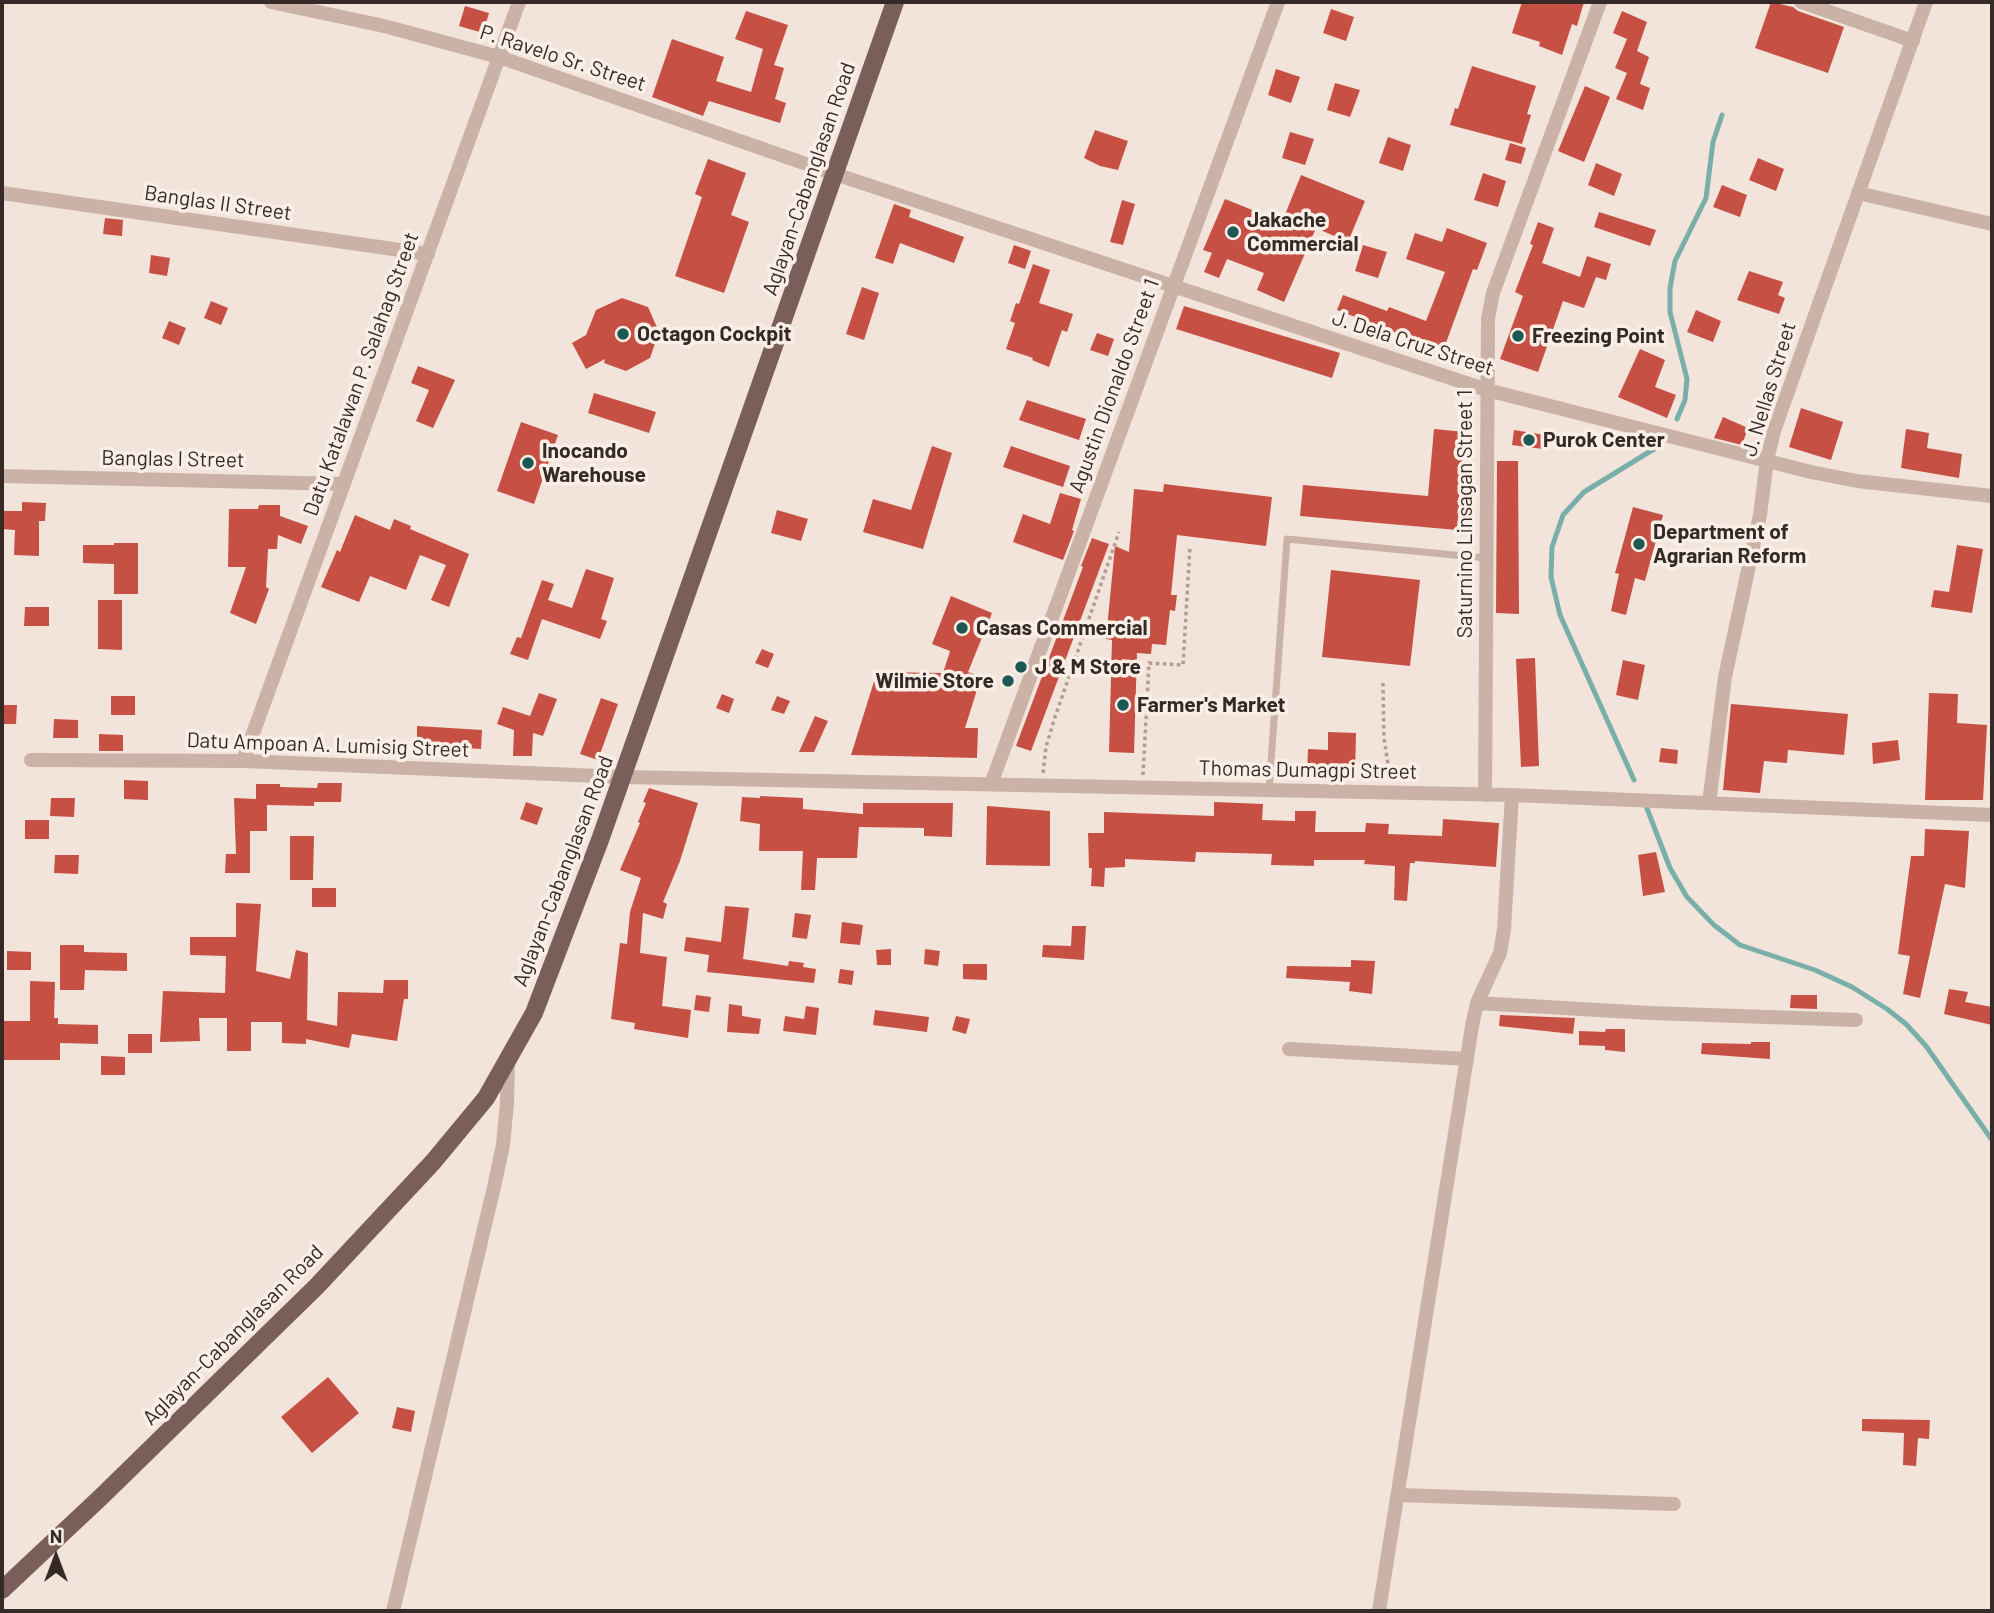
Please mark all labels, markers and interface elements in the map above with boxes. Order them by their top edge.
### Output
street label: P. Ravelo Sr. Street [477,19,649,97]
street label: Aglayan-Cabanglasan Road [757,59,861,299]
street label: Banglas II Street [143,180,293,226]
place label: Jakache Commercial [1247,207,1359,257]
marker: Jakache Commercial [1225,224,1241,240]
street label: Datu Katalawan P. Salahag Street [298,229,424,519]
street label: Agustin Dionaldo Street 1 [1064,275,1164,497]
street label: J. Dela Cruz Street [1329,305,1497,381]
street label: J. Nellas Street [1737,319,1801,459]
place label: Octagon Cockpit [637,321,792,347]
place label: Freezing Point [1532,323,1665,349]
marker: Octagon Cockpit [615,326,631,342]
marker: Freezing Point [1510,328,1526,344]
street label: Saturnino Linsagan Street 1 [1452,390,1478,638]
place label: Purok Center [1543,427,1665,453]
marker: Purok Center [1521,432,1537,448]
place label: Inocando Warehouse [542,438,646,488]
street label: Banglas I Street [101,445,245,473]
marker: Inocando Warehouse [520,455,536,471]
place label: Department of Agrarian Reform [1653,519,1806,569]
marker: Department of Agrarian Reform [1631,536,1647,552]
place label: Casas Commercial [976,615,1148,641]
marker: Casas Commercial [954,620,970,636]
place label: J & M Store [1035,654,1141,680]
marker: J & M Store [1013,659,1029,675]
place label: Wilmie Store [875,668,994,694]
marker: Wilmie Store [1000,673,1016,689]
place label: Farmer's Market [1137,692,1286,718]
marker: Farmer's Market [1115,697,1131,713]
street label: Datu Ampoan A. Lumisig Street [186,727,470,763]
street label: Aglayan-Cabanglasan Road [507,752,619,990]
street label: Thomas Dumagpi Street [1198,755,1418,785]
street label: Aglayan-Cabanglasan Road [137,1239,329,1431]
north arrow [21,1522,91,1592]
text: N [50,1524,62,1547]

